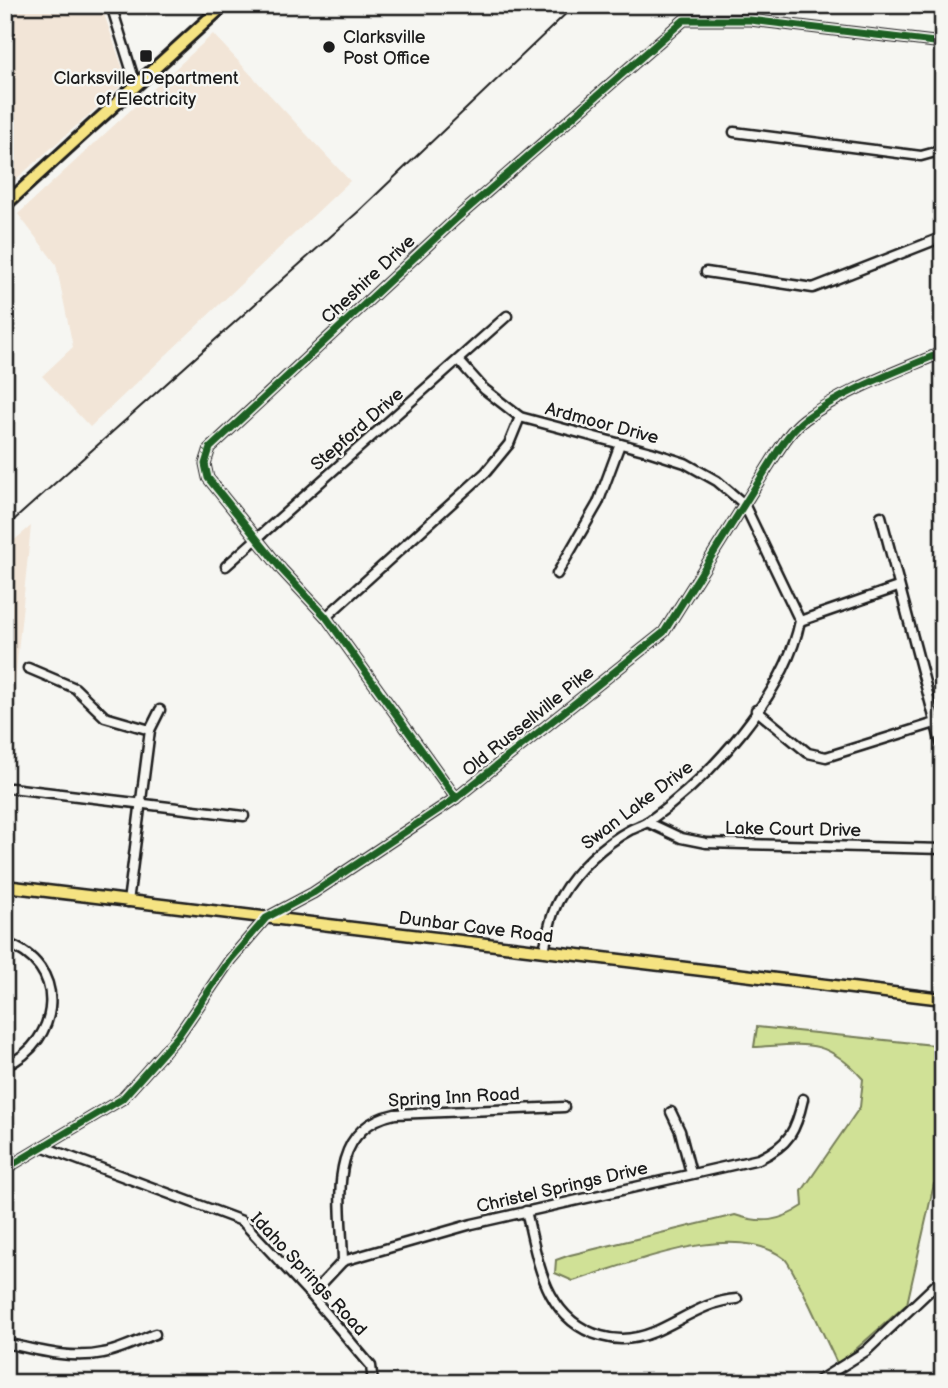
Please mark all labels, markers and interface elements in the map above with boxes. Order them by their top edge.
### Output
place label: Clarksville Post Office [343,27,430,69]
marker: Clarksville Post Office [321,39,337,55]
marker: Clarksville Department of Electricity [138,48,154,64]
place label: Clarksville Department of Electricity [53,68,239,110]
street label: Cheshire Drive [317,230,420,328]
street label: Stepford Drive [307,383,408,475]
street label: Ardmoor Drive [543,398,661,449]
street label: Old Russellville Pike [458,662,599,781]
street label: Swan Lake Drive [577,756,698,854]
street label: Lake Court Drive [725,818,862,841]
street label: Dunbar Cave Road [397,908,554,947]
street label: Spring Inn Road [388,1084,520,1111]
street label: Christel Springs Drive [474,1157,650,1217]
street label: Idaho Springs Road [246,1208,371,1340]

